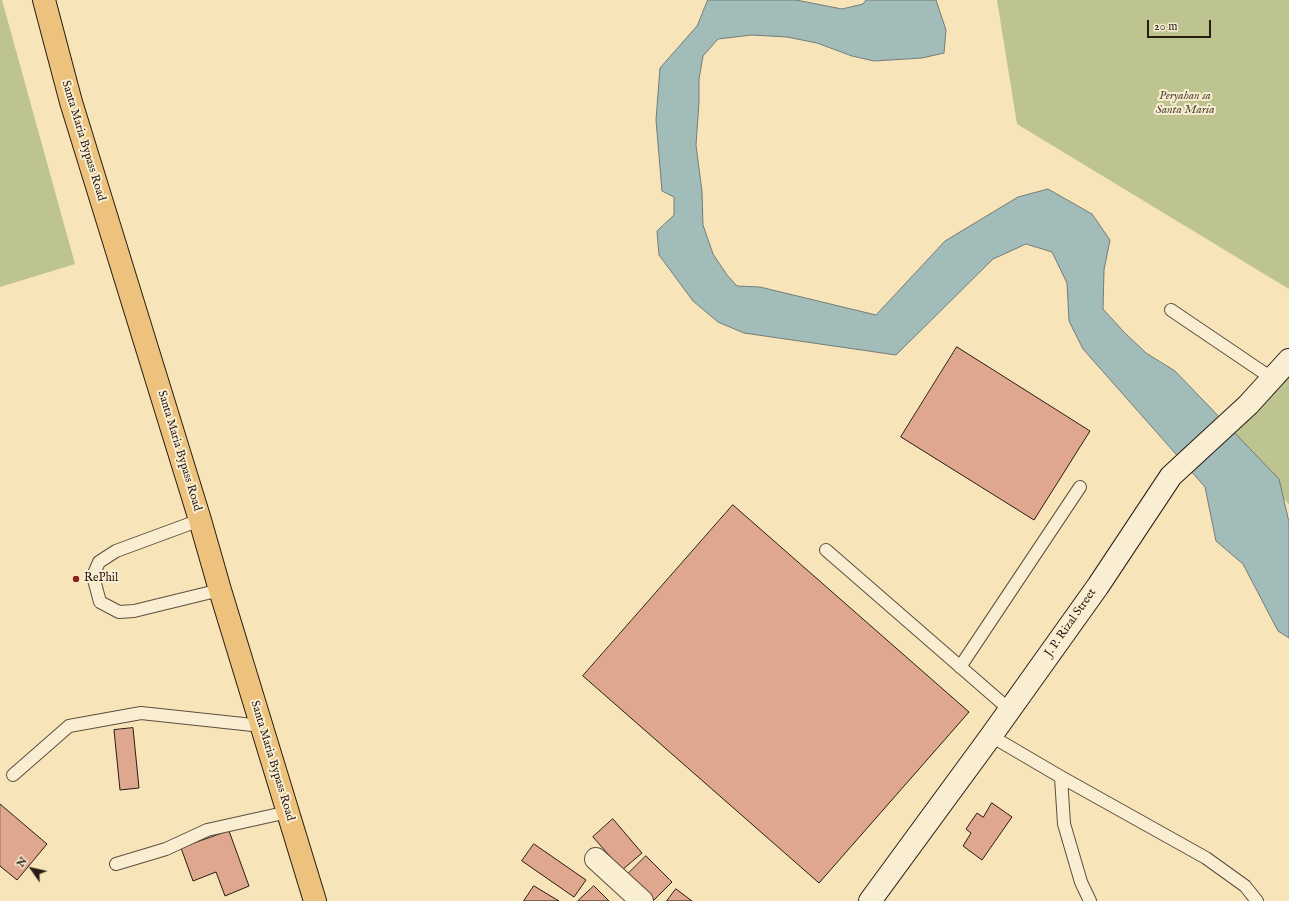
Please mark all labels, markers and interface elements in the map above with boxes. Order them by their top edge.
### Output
scale bar [1149,12,1213,38]
text: 20 m [1154,19,1177,34]
street label: Santa Maria Bypass Road [58,79,108,203]
park label: Peryahan sa Santa Maria [1155,90,1215,118]
street label: Santa Maria Bypass Road [154,389,204,513]
place label: RePhil [84,572,118,586]
marker: RePhil [71,574,81,584]
street label: J. P. Rizal Street [1042,586,1100,660]
street label: Santa Maria Bypass Road [247,699,297,823]
north arrow [12,849,52,889]
text: N [14,854,31,870]

